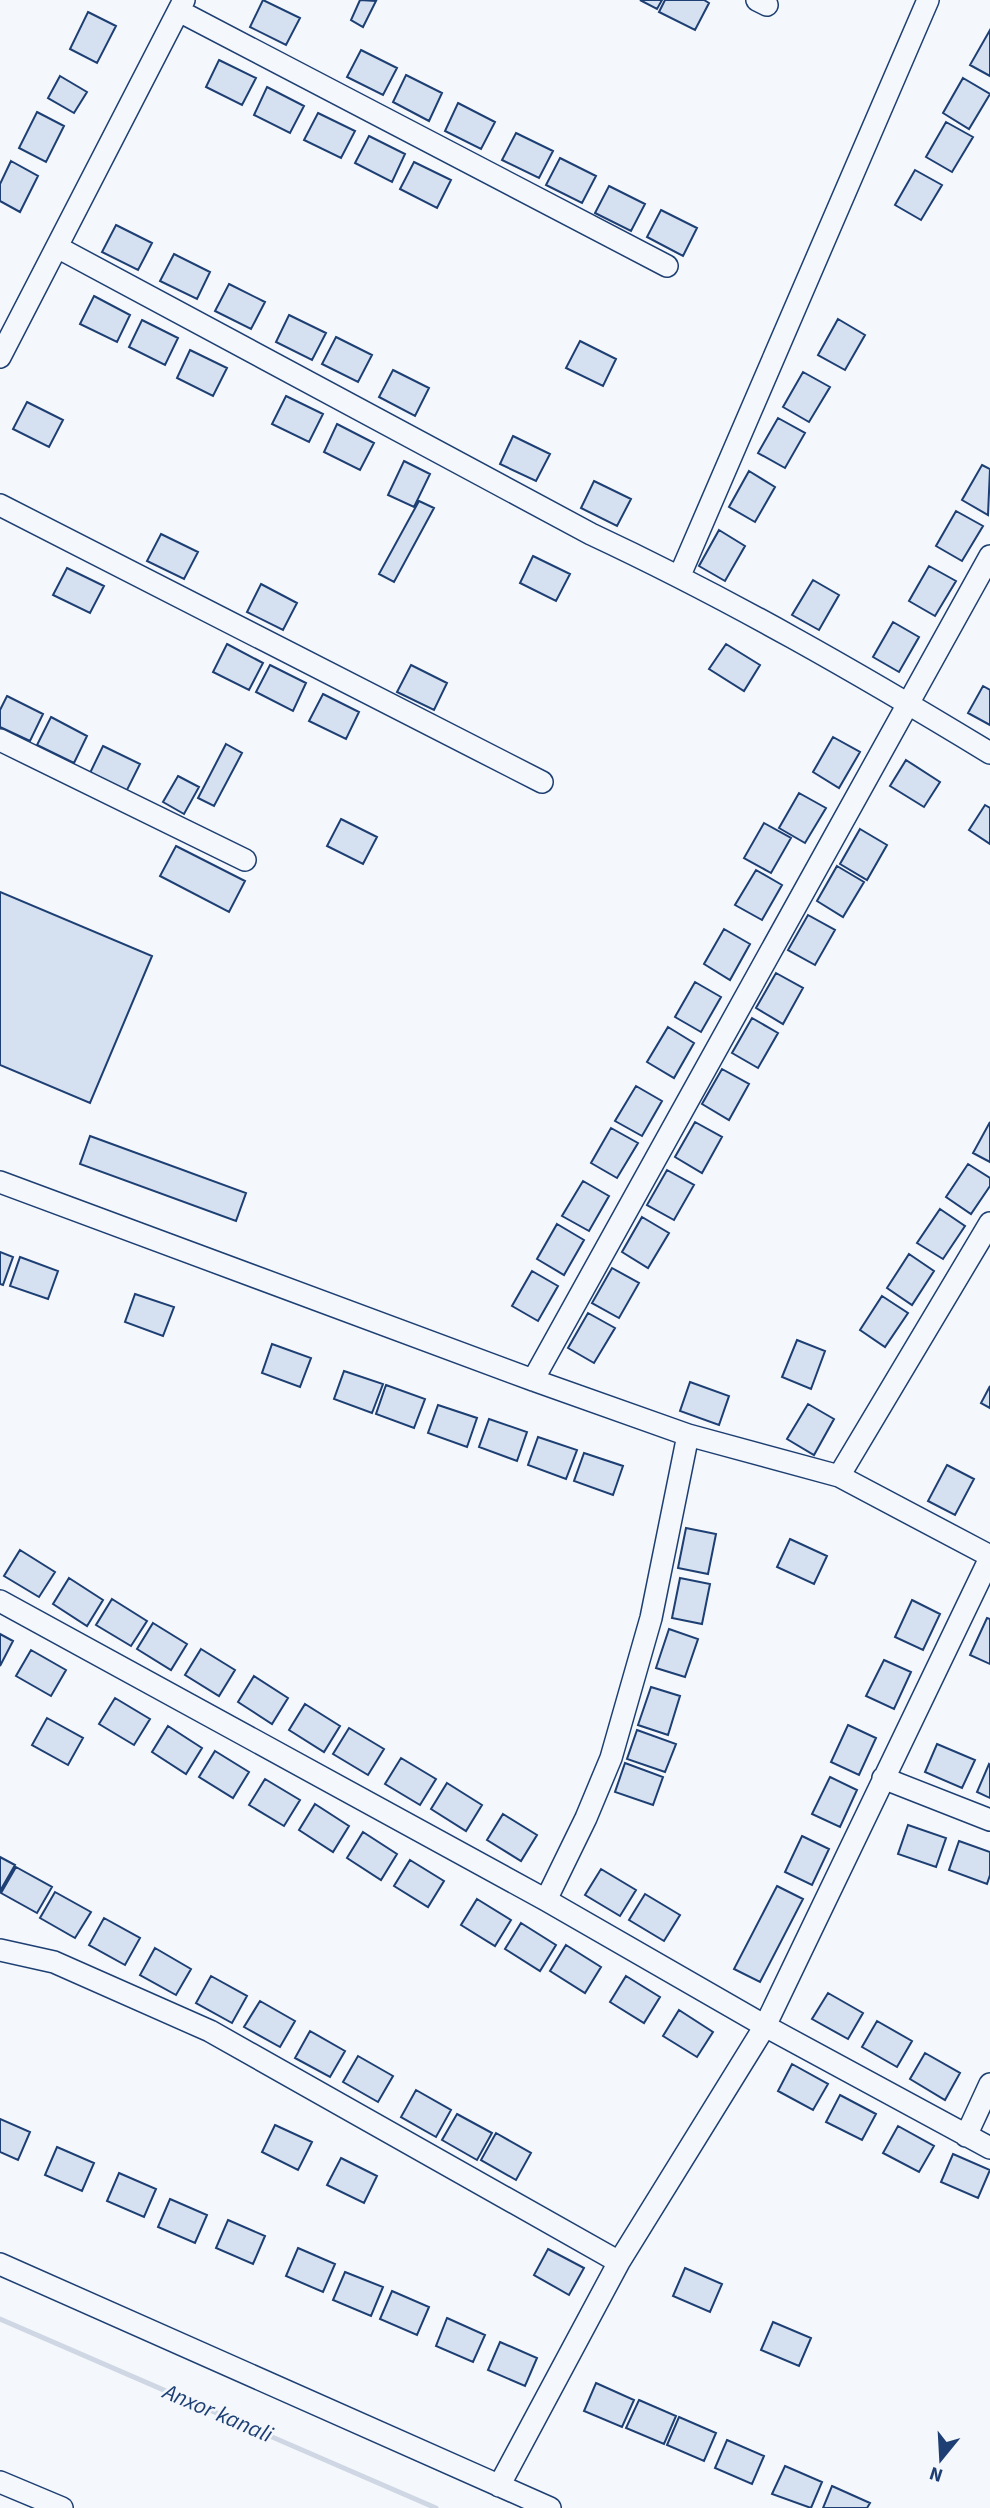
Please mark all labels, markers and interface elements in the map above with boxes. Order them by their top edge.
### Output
water label: Anxor kanali [156,2374,278,2451]
north arrow [906,2424,976,2494]
text: N [926,2459,946,2489]

